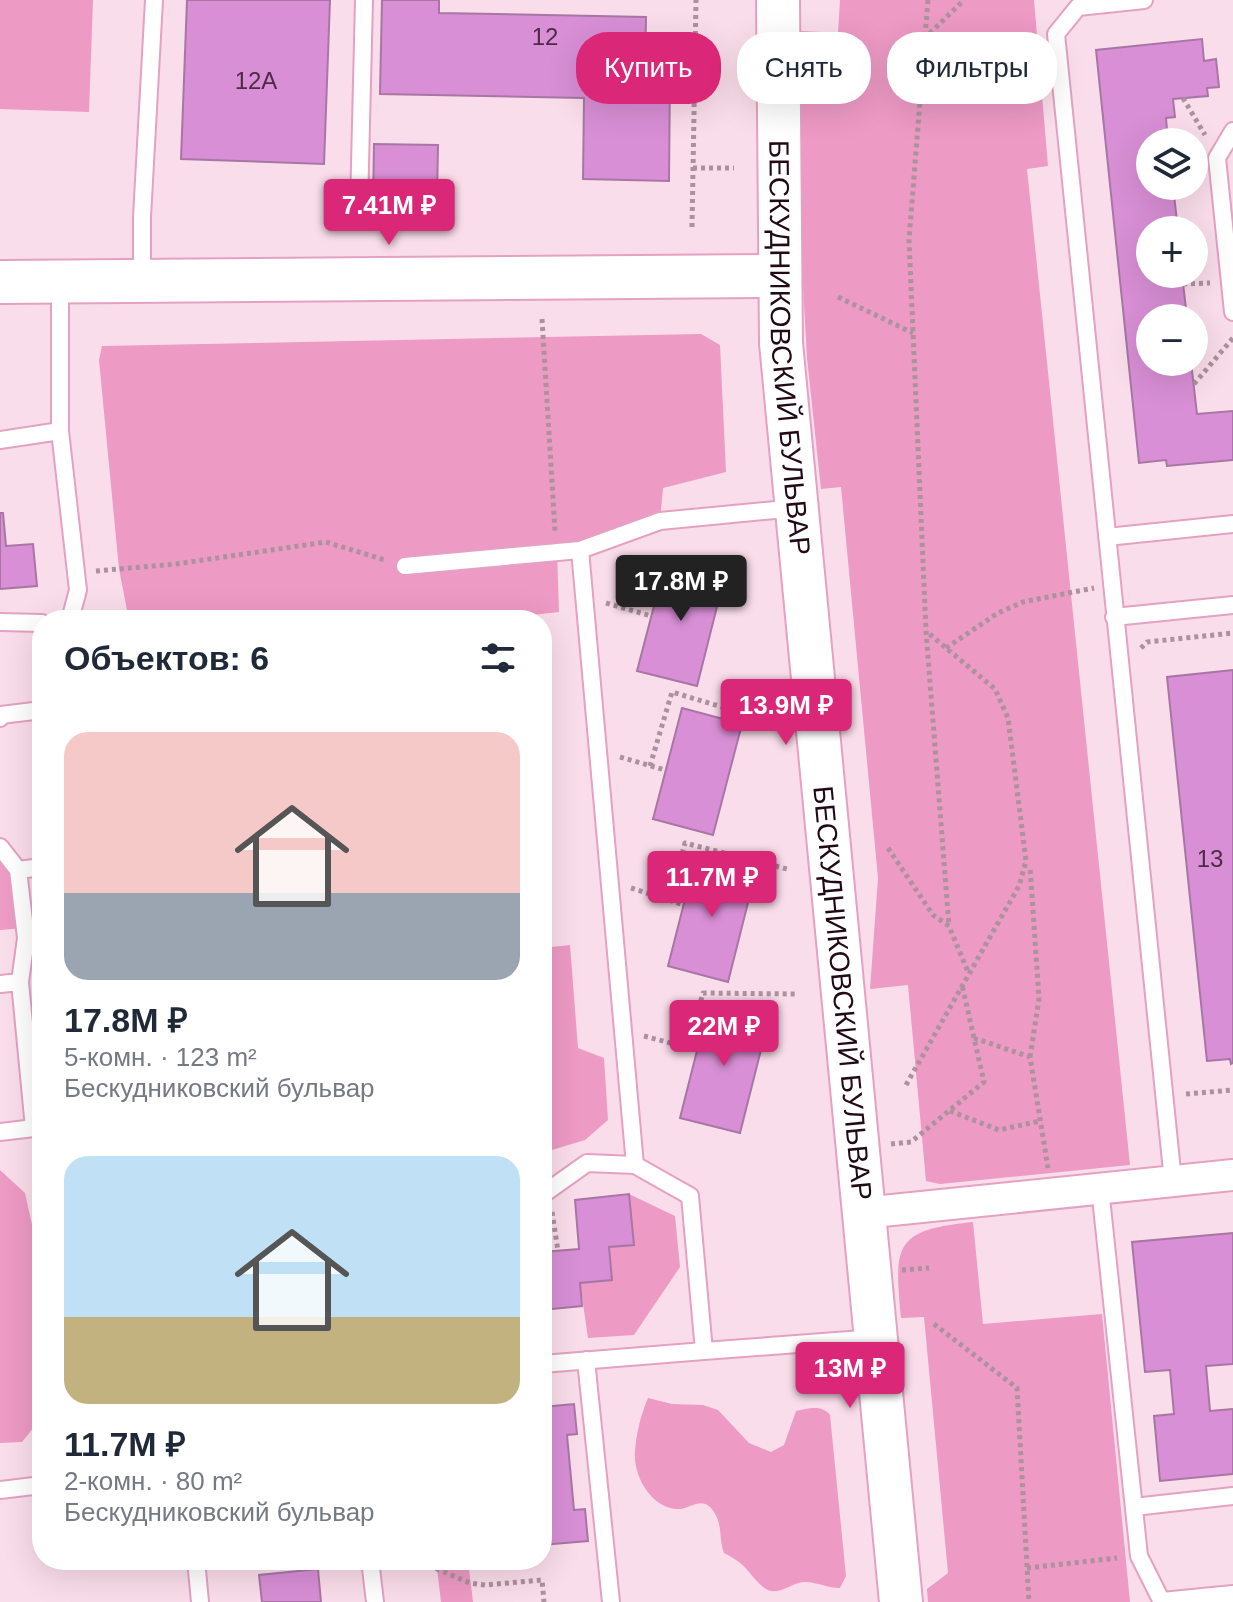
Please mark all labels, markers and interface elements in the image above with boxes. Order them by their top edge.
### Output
house number: 12 [532,23,558,50]
chip: Купить [576,32,721,104]
chip: Снять [737,32,871,104]
chip: Фильтры [887,32,1057,104]
house number: 12А [235,67,277,94]
map controls [1136,128,1208,376]
button: layers [1136,128,1208,200]
street label: БЕСКУДНИКОВСКИЙ БУЛЬВАР [764,140,817,557]
pin: 7.41M ₽ [315,179,463,247]
text: 7.41M ₽ [342,190,436,220]
button: + [1136,216,1208,288]
button: − [1136,304,1208,376]
pin: 17.8M ₽ [607,555,755,623]
text: 17.8M ₽ [634,566,728,596]
icon: filters [476,636,520,680]
text: Объектов: 6 [64,639,269,677]
pin: 13.9M ₽ [712,679,860,747]
text: 13.9M ₽ [739,690,833,720]
icon: home [220,784,364,928]
street label: БЕСКУДНИКОВСКИЙ БУЛЬВАР [808,784,878,1202]
house number: 13 [1197,845,1223,872]
pin: 11.7M ₽ [638,851,786,919]
text: 11.7M ₽ [665,862,759,892]
pin: 22M ₽ [668,1000,780,1068]
text: 17.8M ₽ [64,1001,188,1039]
text: 22M ₽ [688,1011,760,1041]
text: 5-комн. · 123 m² [64,1042,257,1072]
text: Бескудниковский бульвар [64,1073,375,1103]
icon: home [220,1208,364,1352]
pin: 13M ₽ [794,1342,906,1410]
text: 13M ₽ [814,1353,886,1383]
text: 11.7M ₽ [64,1425,186,1463]
text: 2-комн. · 80 m² [64,1466,242,1496]
text: Бескудниковский бульвар [64,1497,375,1527]

